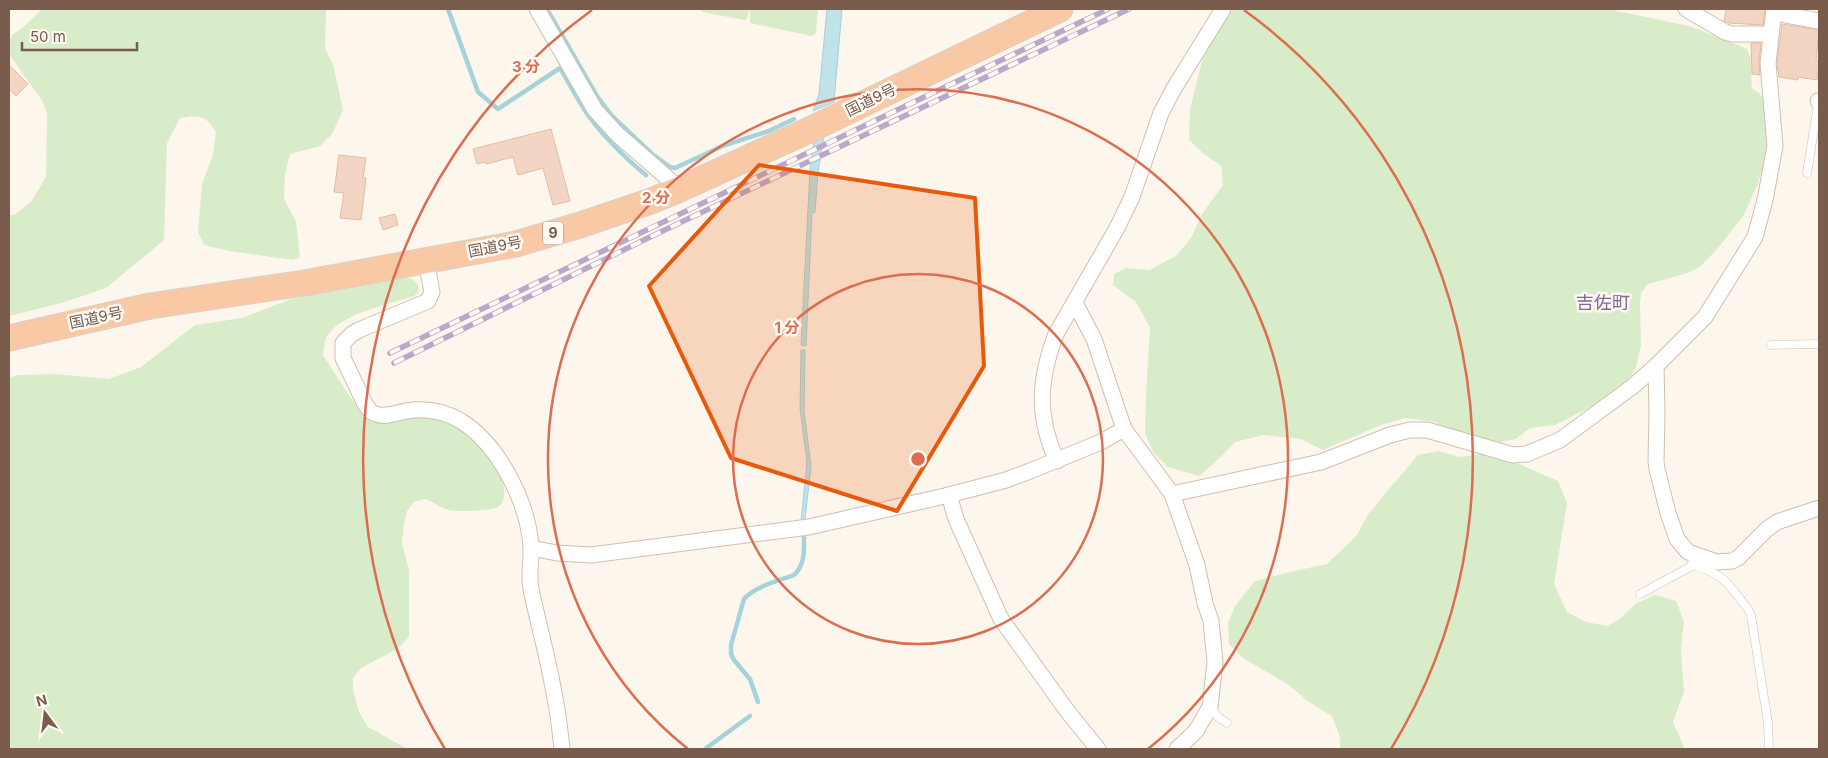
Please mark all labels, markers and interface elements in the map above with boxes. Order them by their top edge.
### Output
scale bar [22,20,138,52]
text: 50 m [30,27,66,46]
text: 3 分 [512,57,540,76]
street label: 国道9号 [842,79,899,120]
text: 2 分 [642,188,670,207]
road number: 9 [543,222,563,244]
street label: 国道9号 [466,232,523,261]
district label: 吉佐町 [1576,292,1630,313]
street label: 国道9号 [67,303,124,332]
text: 1 分 [774,318,800,337]
centre of rings [909,450,927,468]
north arrow [20,688,70,738]
text: N [34,690,49,710]

